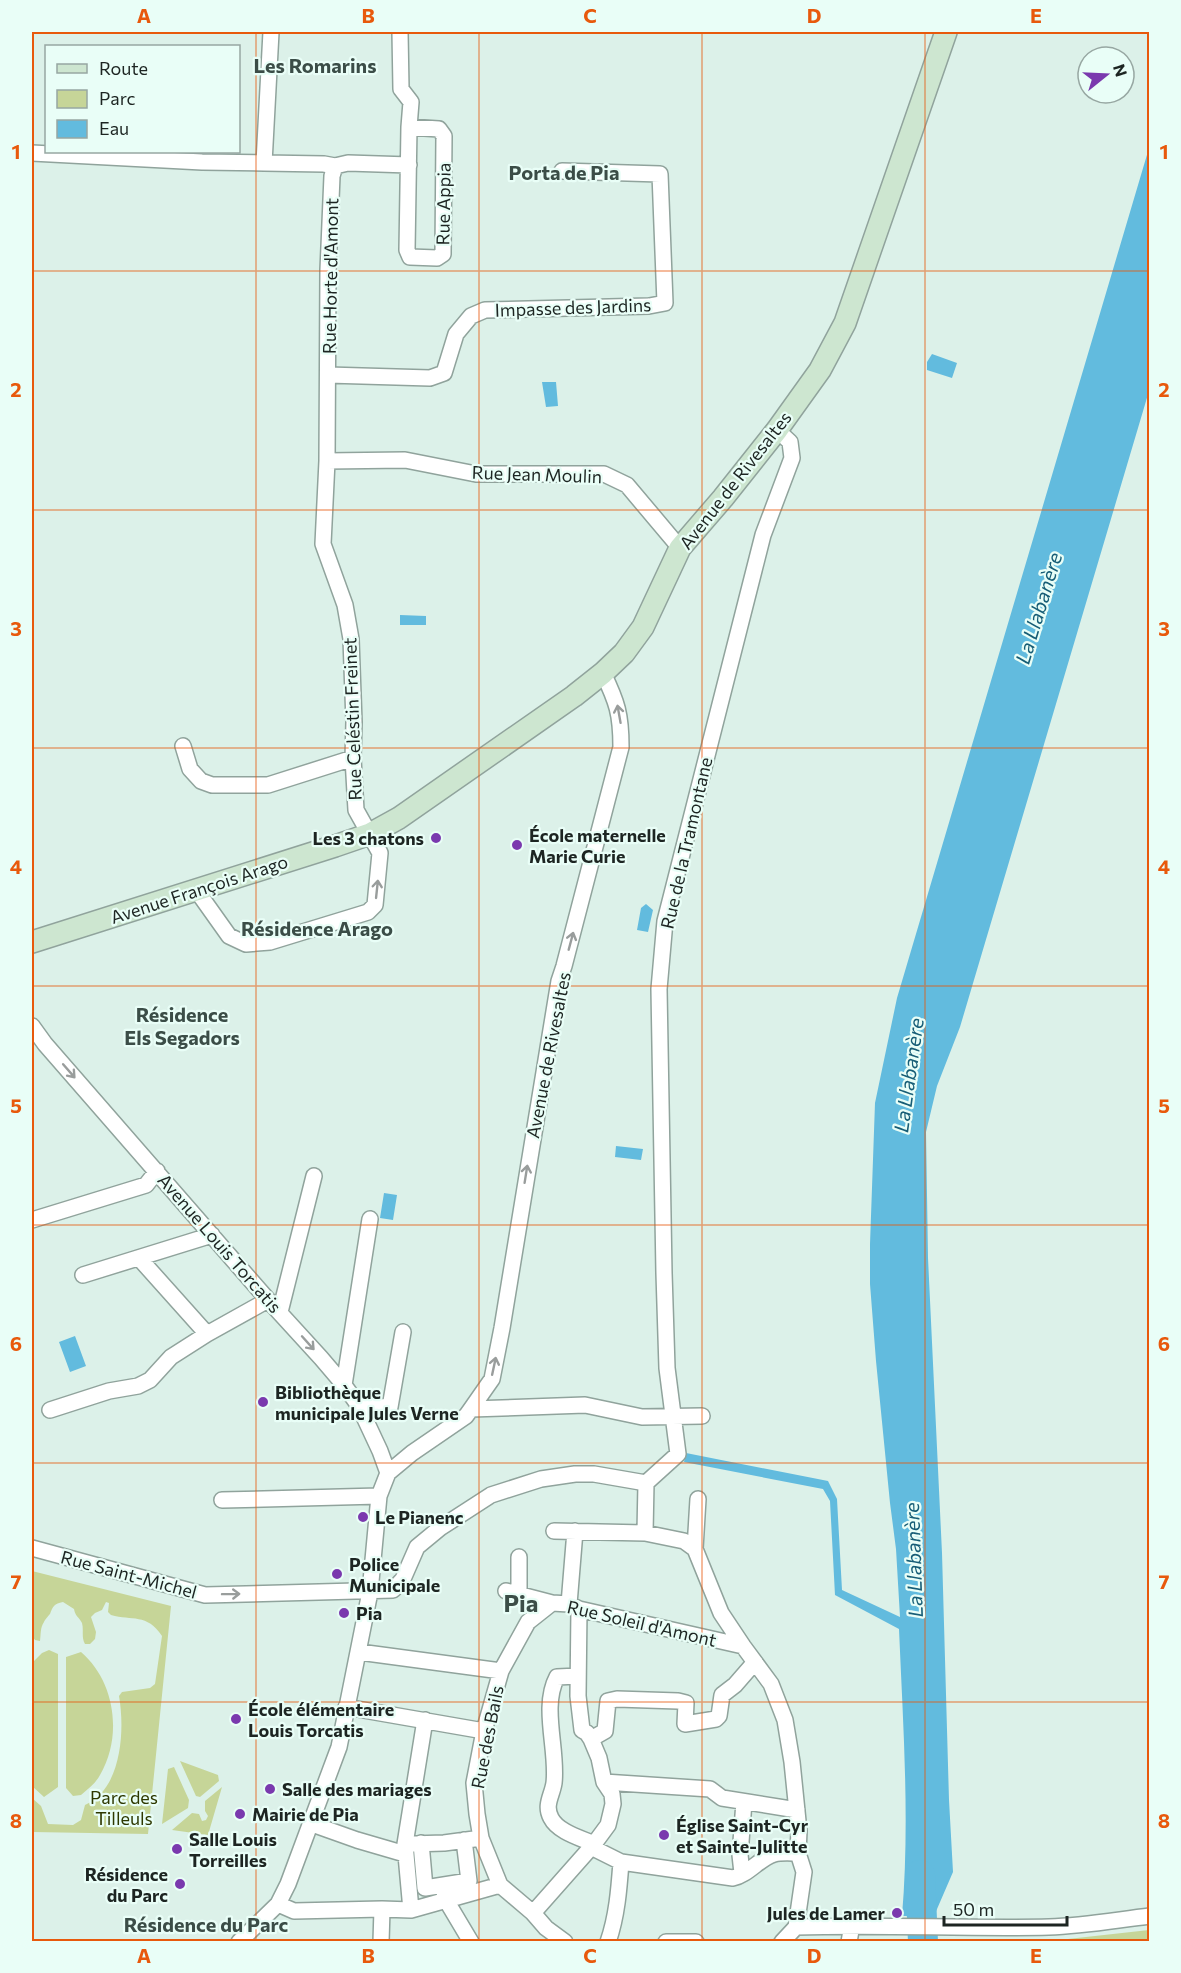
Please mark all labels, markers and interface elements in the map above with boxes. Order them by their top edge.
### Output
text: A [137,3,151,27]
text: B [361,3,375,27]
text: C [583,3,597,27]
text: D [807,3,821,27]
text: E [1030,3,1042,27]
legend [45,45,240,153]
north arrow [1076,45,1136,105]
district label: Les Romarins [253,53,377,77]
text: Route [99,57,148,79]
text: N [1110,62,1132,79]
text: Parc [99,87,136,109]
text: Eau [99,117,129,139]
text: 1 [11,139,21,163]
text: 1 [1159,139,1169,163]
district label: Porta de Pia [509,160,619,184]
street label: Rue Appia [431,162,455,246]
street label: Rue Horte d'Amont [318,198,342,354]
street label: Impasse des Jardins [494,293,652,321]
text: 2 [10,377,22,401]
text: 2 [1158,377,1170,401]
street label: Avenue de Rivesaltes [674,407,796,553]
street label: Rue Jean Moulin [471,461,603,487]
water label: La Llabanère [1010,549,1066,667]
text: 3 [10,616,22,640]
text: 3 [1158,616,1170,640]
street label: Rue Celéstin Freinet [338,637,366,801]
one-way arrow [613,705,624,724]
street label: Rue de la Tramontane [656,755,716,931]
place label: École maternelle Marie Curie [529,824,666,867]
place label: Les 3 chatons [313,827,424,849]
marker: Les 3 chatons [429,831,443,845]
marker: École maternelle Marie Curie [510,838,524,852]
street label: Avenue François Arago [107,850,291,928]
text: 4 [10,854,22,878]
text: 4 [1158,854,1170,878]
one-way arrow [371,880,382,900]
district label: Résidence Arago [241,916,393,940]
one-way arrow [565,932,577,951]
street label: Avenue de Rivesaltes [521,970,575,1140]
district label: Résidence Els Segadors [124,1002,240,1049]
water label: La Llabanère [888,1016,928,1134]
one-way arrow [62,1063,75,1079]
text: 5 [10,1093,22,1117]
text: 5 [1158,1093,1170,1117]
one-way arrow [521,1165,532,1184]
street label: Avenue Louis Torcatis [154,1169,286,1317]
text: 6 [10,1331,22,1355]
text: 6 [1158,1331,1170,1355]
one-way arrow [301,1336,315,1351]
one-way arrow [489,1357,500,1377]
place label: Bibliothèque municipale Jules Verne [275,1381,459,1424]
marker: Bibliothèque municipale Jules Verne [256,1395,270,1409]
water label: La Llabanère [899,1502,927,1618]
place label: Le Pianenc [375,1506,464,1528]
marker: Le Pianenc [356,1510,370,1524]
street label: Rue Saint-Michel [59,1545,199,1603]
place label: Police Municipale [349,1553,440,1596]
marker: Police Municipale [330,1567,344,1581]
text: 7 [11,1569,22,1593]
text: 7 [1159,1569,1170,1593]
one-way arrow [220,1588,240,1600]
district label: Pia [504,1588,538,1617]
street label: Rue Soleil d'Amont [565,1595,719,1651]
place label: Pia [356,1602,382,1624]
marker: Pia [337,1606,351,1620]
street label: Rue des Bails [466,1683,508,1791]
place label: École élémentaire Louis Torcatis [248,1698,394,1741]
marker: École élémentaire Louis Torcatis [229,1712,243,1726]
place label: Salle des mariages [282,1778,432,1800]
marker: Salle des mariages [263,1782,277,1796]
park label: Parc des Tilleuls [90,1786,158,1829]
place label: Mairie de Pia [252,1803,359,1825]
marker: Mairie de Pia [233,1807,247,1821]
text: 8 [10,1808,22,1832]
text: 8 [1158,1808,1170,1832]
place label: Église Saint-Cyr et Sainte-Julitte [676,1814,809,1857]
place label: Salle Louis Torreilles [189,1828,277,1871]
marker: Église Saint-Cyr et Sainte-Julitte [657,1828,671,1842]
marker: Salle Louis Torreilles [170,1842,184,1856]
place label: Résidence du Parc [85,1863,168,1906]
marker: Résidence du Parc [173,1877,187,1891]
scale bar [944,1889,1067,1927]
text: 50 m [953,1898,994,1920]
place label: Jules de Lamer [767,1902,886,1924]
marker: Jules de Lamer [890,1906,904,1920]
district label: Résidence du Parc [124,1912,289,1936]
text: A [137,1943,151,1967]
text: B [361,1943,375,1967]
text: C [583,1943,597,1967]
text: D [807,1943,821,1967]
text: E [1030,1943,1042,1967]

